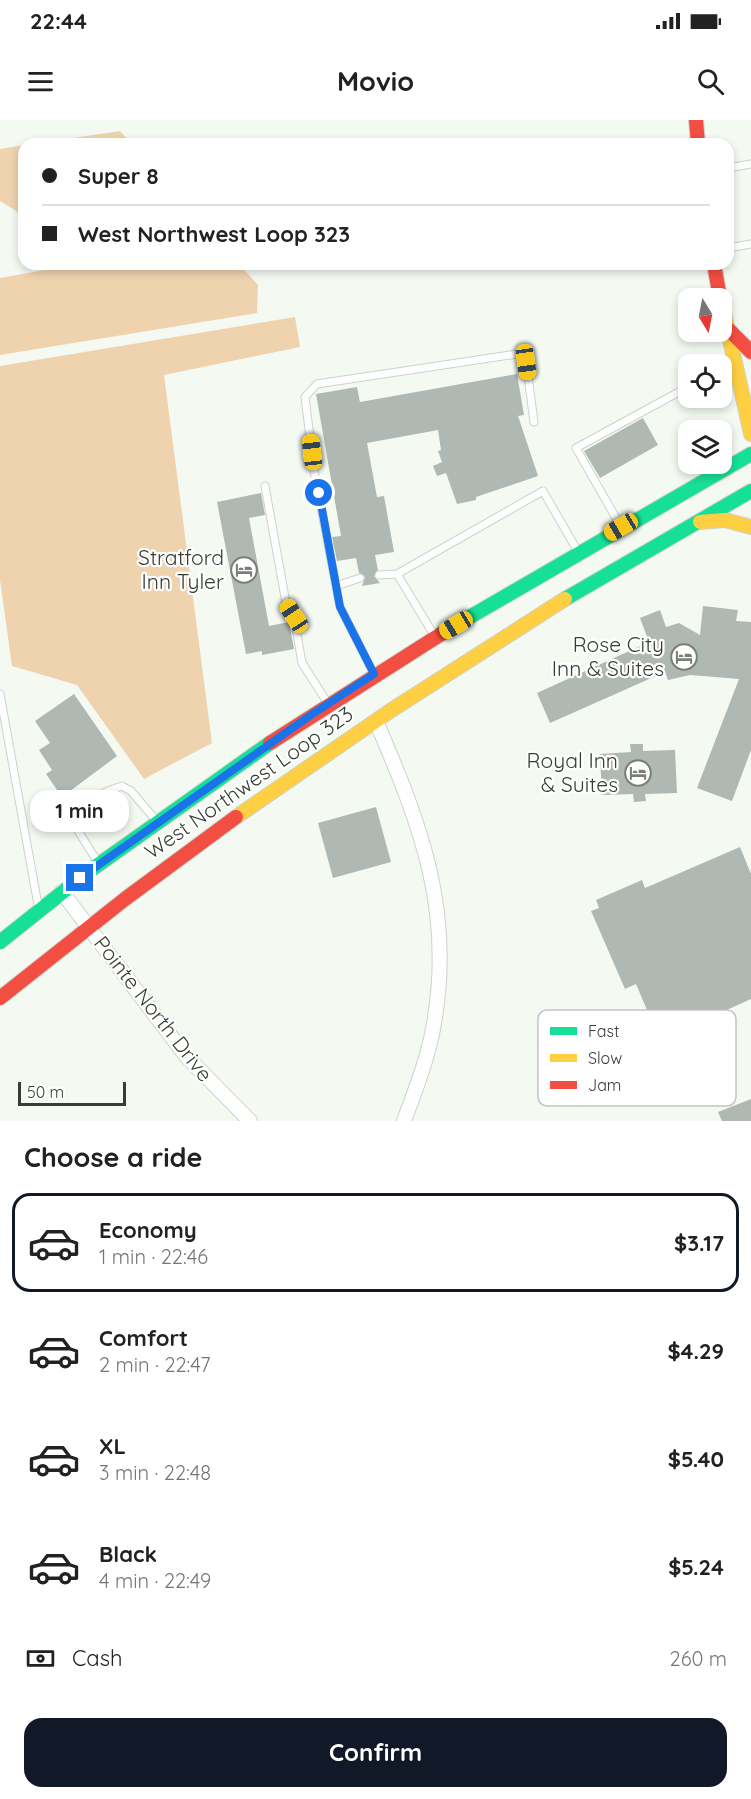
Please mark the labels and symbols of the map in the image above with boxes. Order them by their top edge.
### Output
north arrow [678,288,732,342]
car [515,343,537,381]
car [301,433,323,471]
route start [305,479,332,506]
car [601,510,641,544]
place label: Stratford Inn Tyler [138,544,224,594]
hotel icon: Stratford Inn Tyler [229,555,259,585]
car [277,596,311,636]
car [436,608,476,642]
place label: Rose City Inn & Suites [552,631,664,681]
hotel icon: Rose City Inn & Suites [669,642,699,672]
street label: West Northwest Loop 323 [139,700,358,864]
place label: Royal Inn & Suites [527,747,618,797]
hotel icon: Royal Inn & Suites [623,758,653,788]
callout: 1 min [31,791,130,833]
route end [66,864,93,891]
street label: Pointe North Drive [89,930,219,1086]
legend [538,1010,736,1106]
text: Fast [588,1021,619,1041]
text: Slow [588,1048,622,1068]
text: Jam [588,1075,621,1095]
scale bar [18,1079,126,1106]

